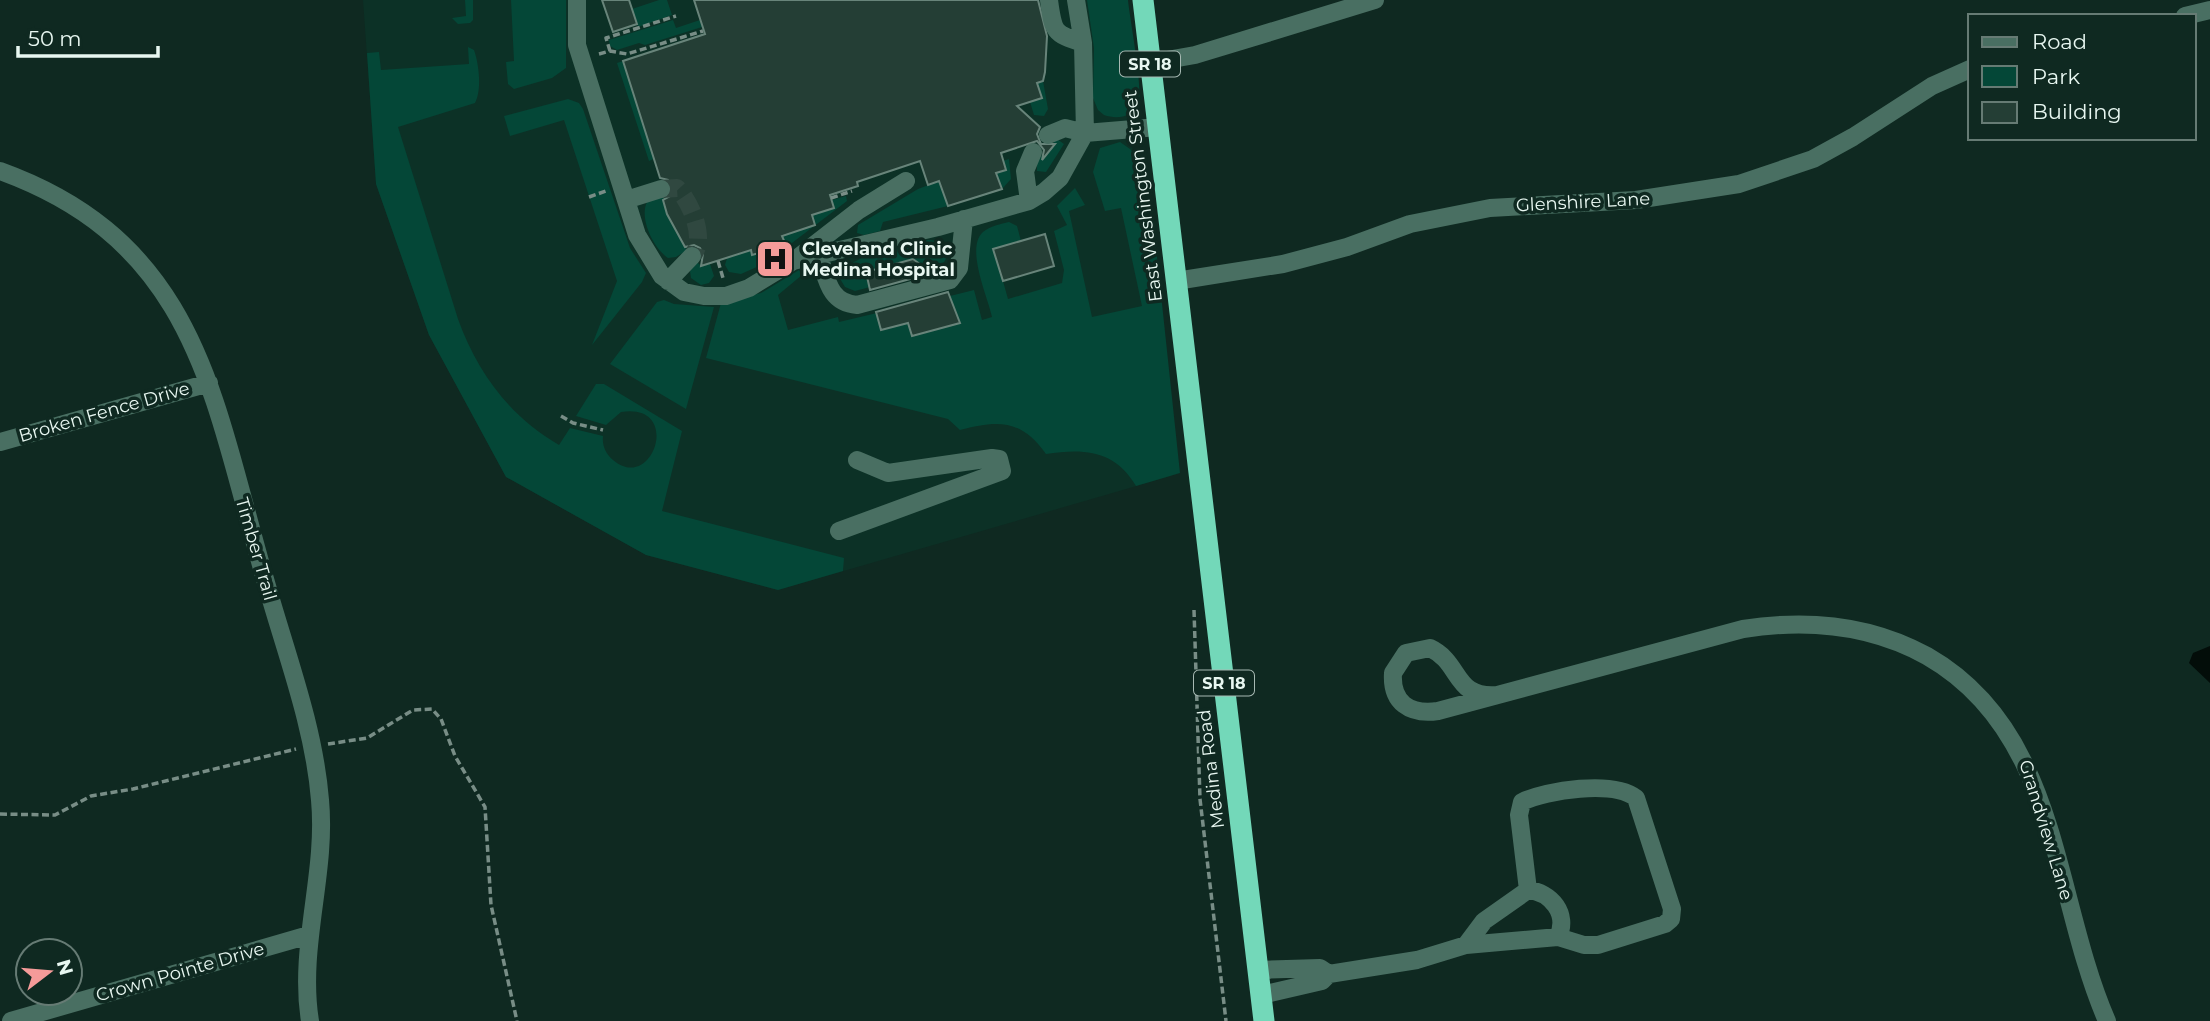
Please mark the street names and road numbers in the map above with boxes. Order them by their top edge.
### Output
road number: SR 18 [1120,52,1180,76]
street label: East Washington Street [1119,89,1167,303]
street label: Glenshire Lane [1515,187,1651,217]
street label: Broken Fence Drive [16,377,192,447]
street label: Timber Trail [231,495,281,603]
road number: SR 18 [1194,670,1254,696]
street label: Medina Road [1193,708,1229,830]
street label: Grandview Lane [2014,757,2078,903]
street label: Crown Pointe Drive [93,937,267,1007]

